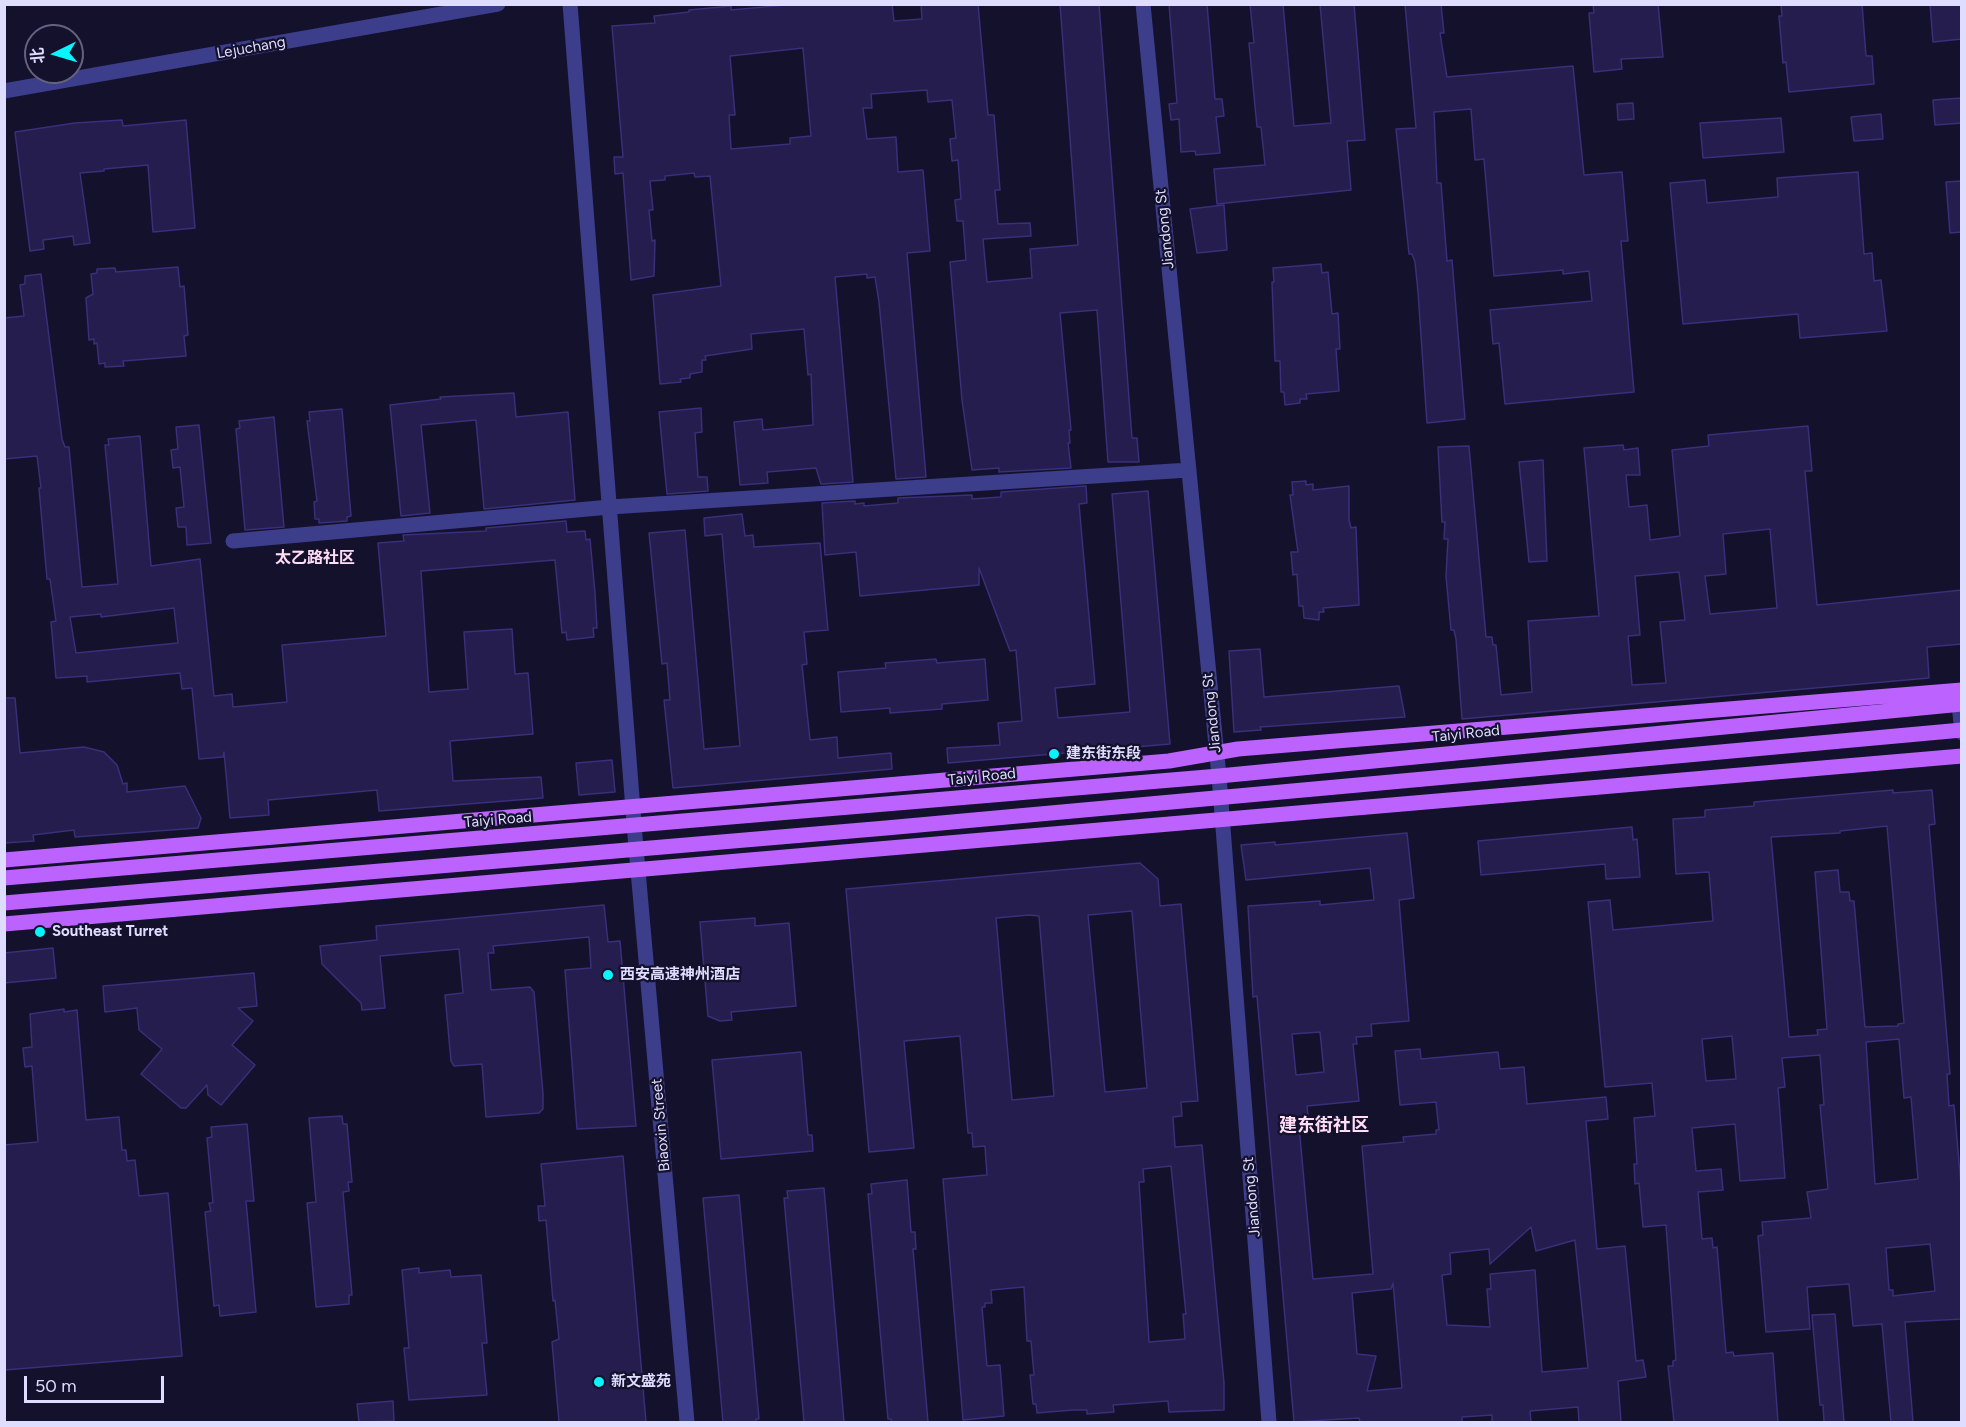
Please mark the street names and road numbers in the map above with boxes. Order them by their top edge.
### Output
street label: Lejuchang [215,33,287,63]
street label: Jiandong St [1152,188,1178,270]
street label: Jiandong St [1199,672,1225,754]
street label: Taiyi Road [1431,721,1501,747]
street label: Taiyi Road [947,764,1017,790]
street label: Taiyi Road [463,808,533,832]
street label: Biaoxin Street [648,1078,674,1172]
street label: Jiandong St [1240,1156,1264,1238]

